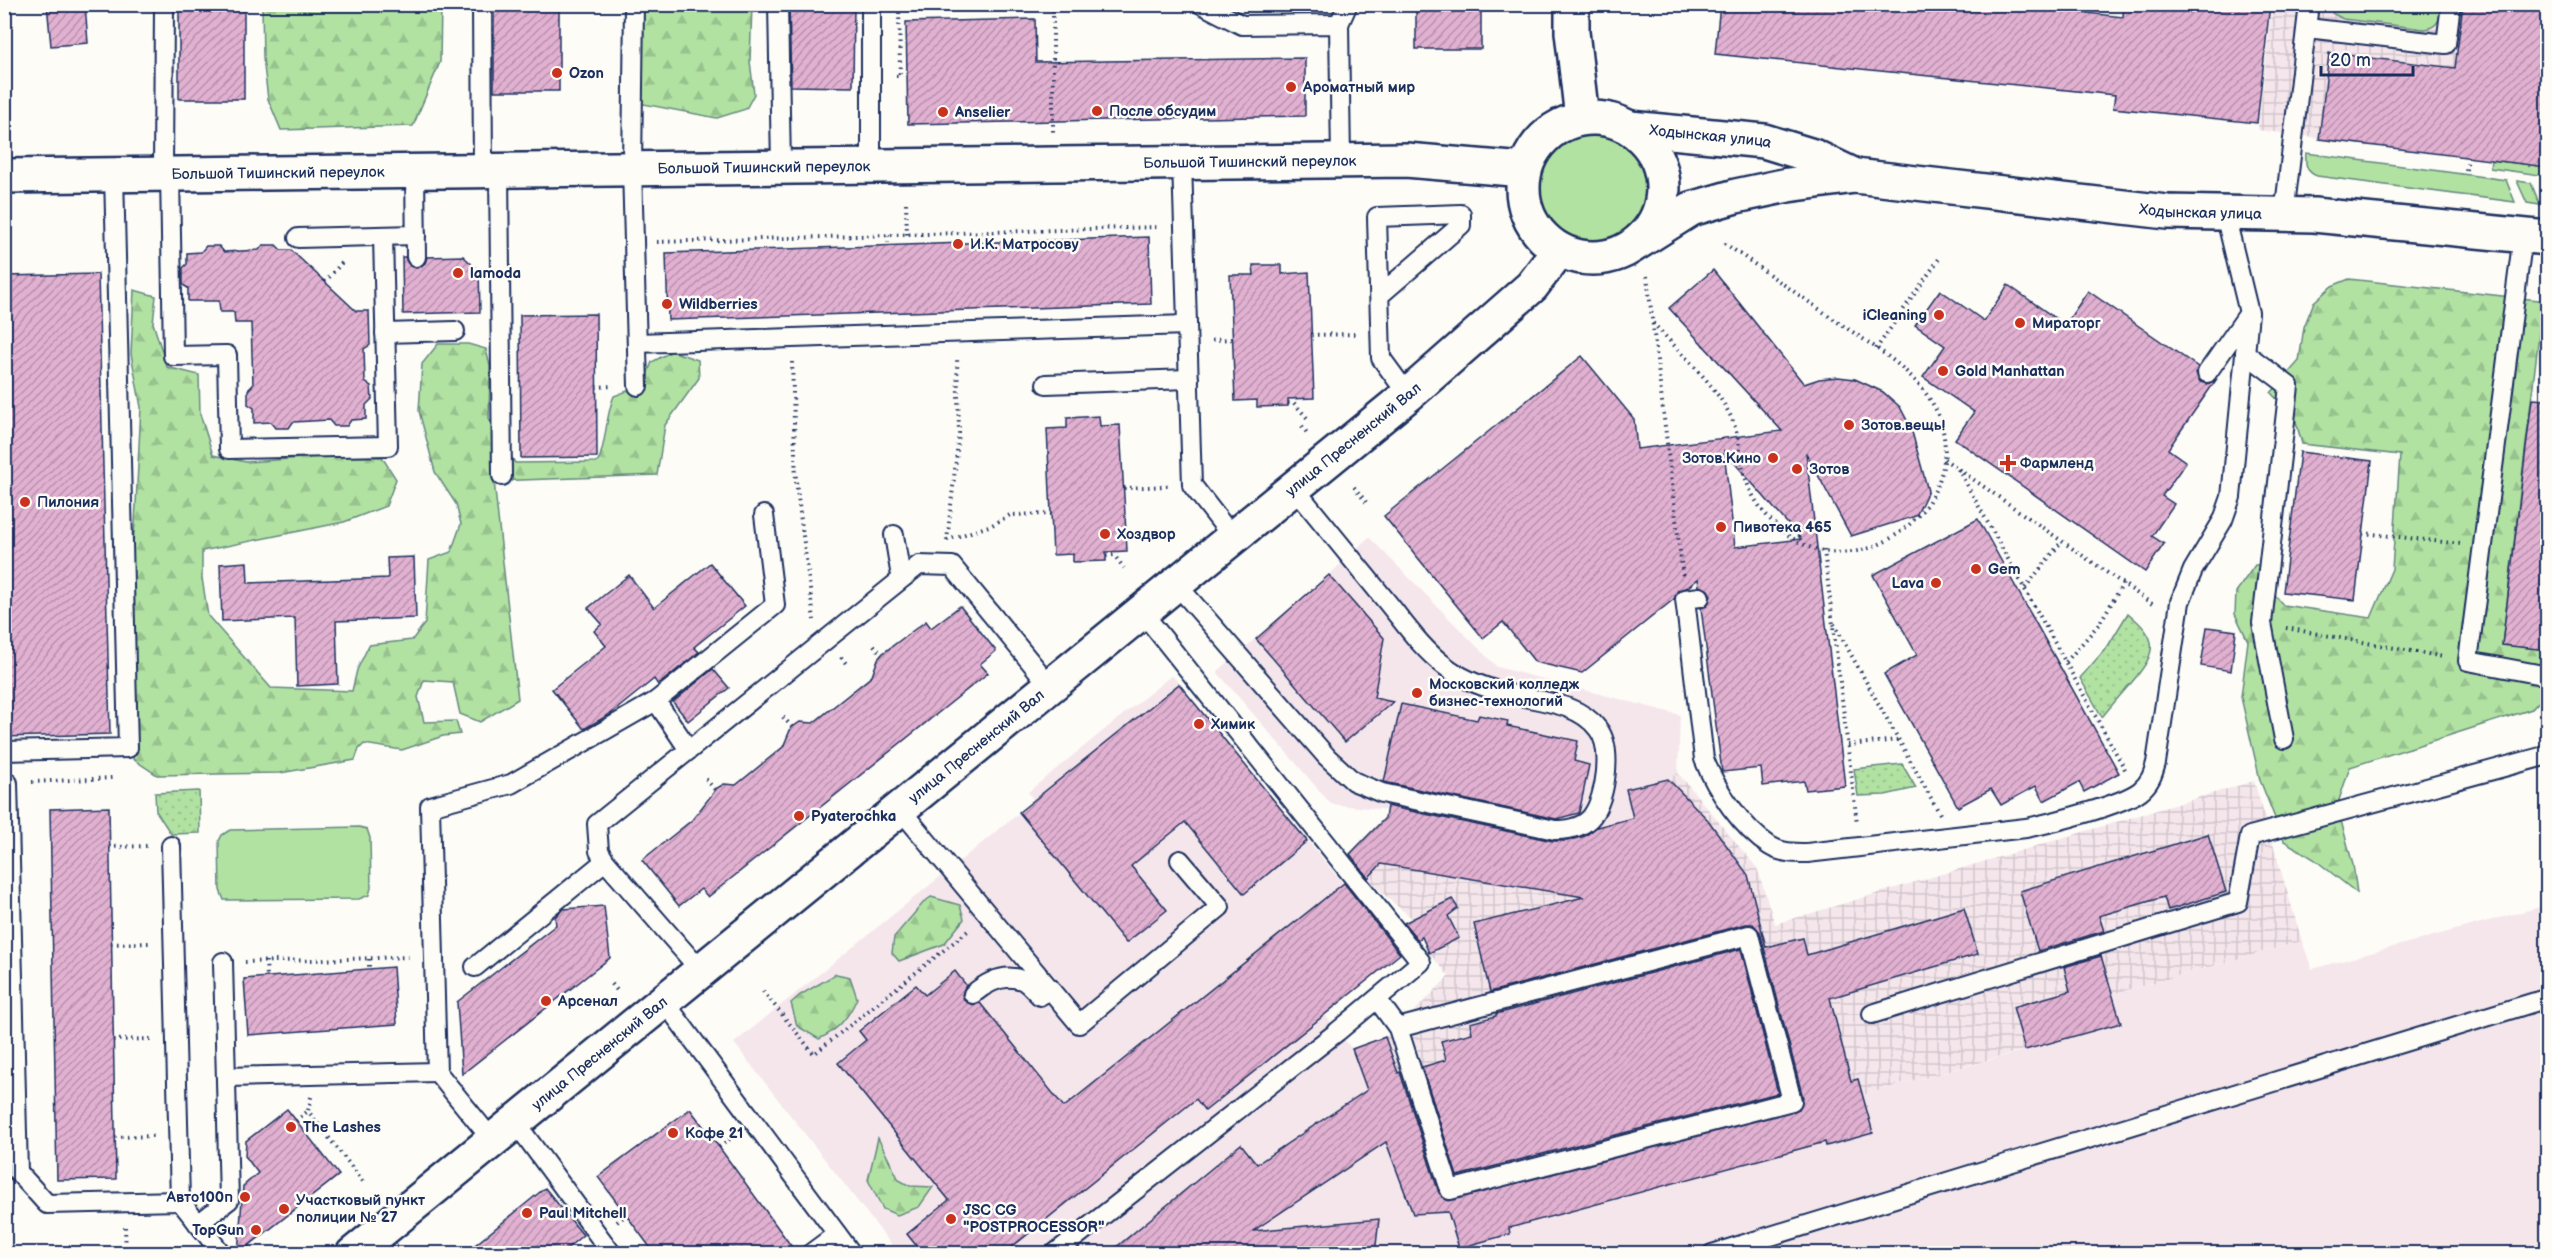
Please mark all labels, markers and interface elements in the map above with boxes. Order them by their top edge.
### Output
scale bar [2321,39,2412,77]
text: 20 m [2330,50,2371,71]
place label: Ozon [569,64,604,83]
marker: Ozon [550,66,564,80]
place label: Ароматный мир [1302,78,1415,97]
marker: Ароматный мир [1284,80,1298,94]
place label: После обсудим [1109,102,1216,121]
place label: Anselier [954,103,1011,122]
marker: После обсудим [1090,104,1104,118]
marker: Anselier [936,105,950,119]
street label: Ходынская улица [1649,120,1774,152]
street label: Большой Тишинский переулок [1143,151,1357,172]
street label: Большой Тишинский переулок [657,157,871,178]
street label: Большой Тишинский переулок [171,162,385,184]
street label: Ходынская улица [2138,199,2262,223]
place label: И.К. Матросову [970,235,1079,254]
marker: И.К. Матросову [951,237,965,251]
place label: lamoda [470,264,521,283]
marker: lamoda [451,266,465,280]
place label: Wildberries [679,295,758,314]
marker: Wildberries [660,297,674,311]
place label: iCleaning [1863,306,1927,325]
marker: iCleaning [1932,308,1946,322]
place label: Мираторг [2032,314,2101,333]
marker: Мираторг [2013,316,2027,330]
place label: Gold Manhattan [1955,362,2065,381]
marker: Gold Manhattan [1936,364,1950,378]
street label: улица Пресненский Вал [1282,378,1425,500]
place label: Зотов.вещь! [1861,416,1945,435]
marker: Зотов.вещь! [1842,418,1856,432]
place label: Зотов.Кино [1682,449,1761,468]
marker: Зотов.Кино [1766,451,1780,465]
place label: Фармленд [2020,454,2093,473]
marker: Фармленд [2001,456,2015,470]
place label: Зотов [1809,460,1849,479]
marker: Зотов [1790,462,1804,476]
place label: Пилония [37,493,99,512]
marker: Пилония [18,495,32,509]
place label: Пивотека 465 [1733,518,1832,537]
marker: Пивотека 465 [1714,520,1728,534]
place label: Хоздвор [1116,525,1176,544]
marker: Хоздвор [1098,527,1112,541]
place label: Gem [1988,560,2021,579]
marker: Gem [1969,562,1983,576]
place label: Lava [1892,574,1924,593]
marker: Lava [1929,576,1943,590]
place label: Московский колледж бизнес-технологий [1429,675,1580,711]
street label: улица Пресненский Вал [905,685,1048,807]
marker: Московский колледж бизнес-технологий [1410,686,1424,700]
place label: Химик [1210,715,1256,734]
marker: Химик [1192,717,1206,731]
place label: Pyaterochka [811,807,896,826]
marker: Pyaterochka [792,809,806,823]
street label: улица Пресненский Вал [528,992,671,1114]
place label: Арсенал [557,992,618,1011]
marker: Арсенал [539,994,553,1008]
place label: The Lashes [303,1118,381,1137]
marker: The Lashes [284,1120,298,1134]
place label: Кофе 21 [685,1124,743,1143]
marker: Кофе 21 [666,1126,680,1140]
place label: Авто100п [166,1188,233,1207]
marker: Авто100п [238,1190,252,1204]
place label: Участковый пункт полиции № 27 [296,1191,426,1227]
place label: JSC CG "POSTPROCESSOR" [963,1201,1104,1237]
marker: Участковый пункт полиции № 27 [277,1202,291,1216]
place label: Paul Mitchell [539,1204,627,1223]
marker: Paul Mitchell [520,1206,534,1220]
marker: JSC CG "POSTPROCESSOR" [944,1212,958,1226]
place label: TopGun [192,1221,244,1240]
marker: TopGun [249,1223,263,1237]

